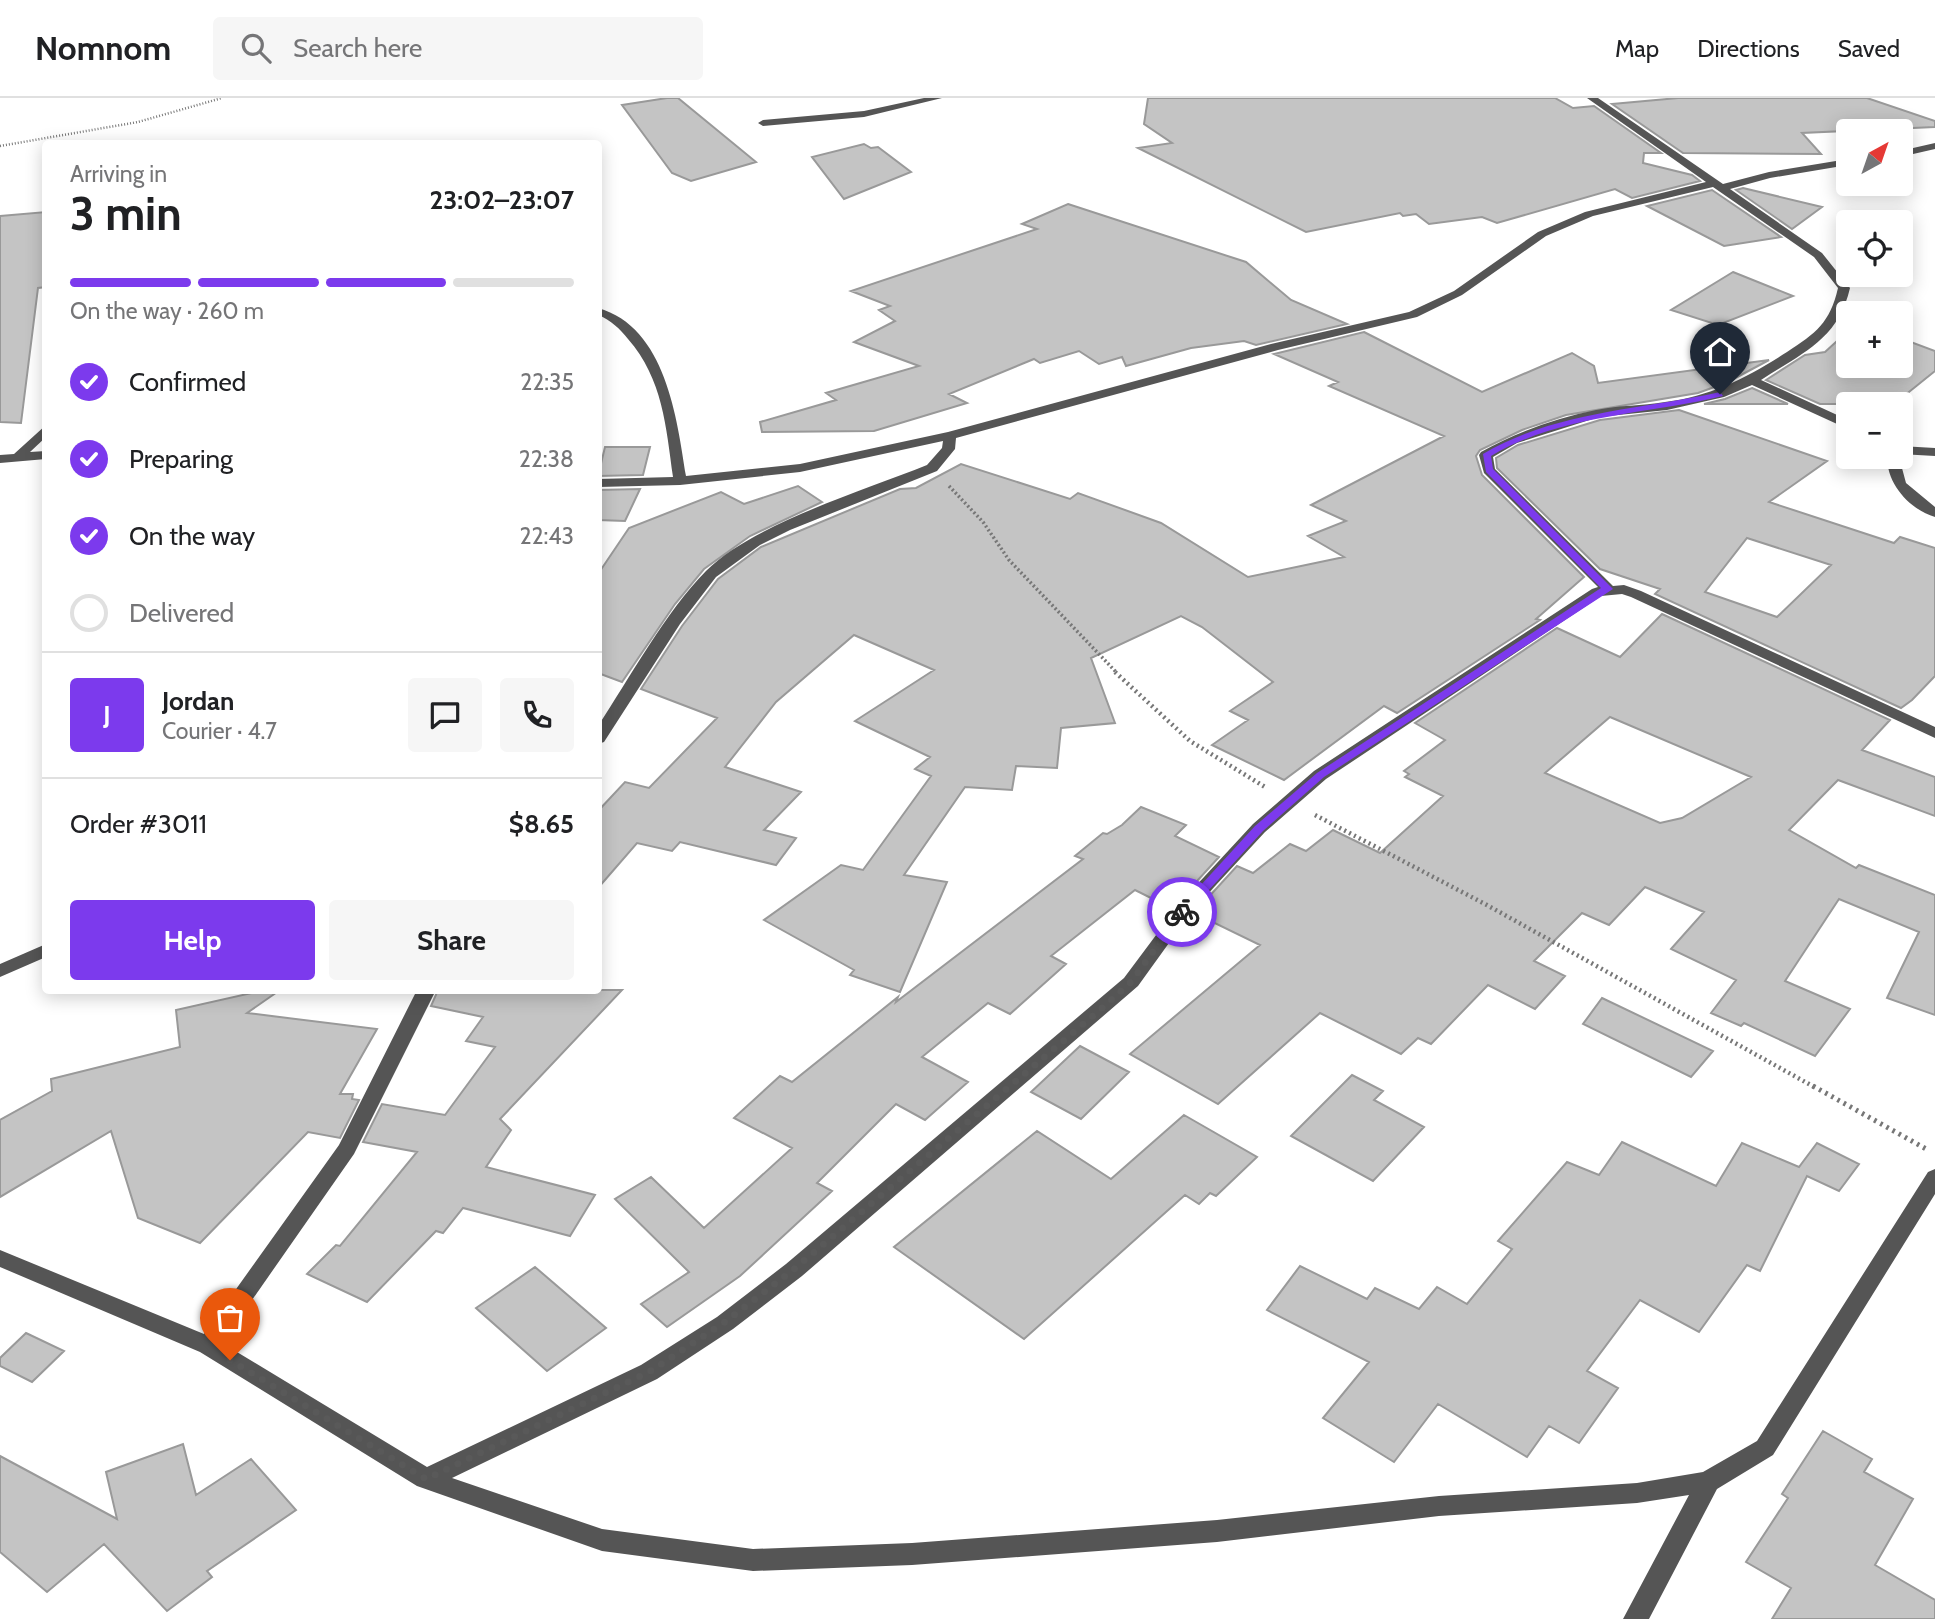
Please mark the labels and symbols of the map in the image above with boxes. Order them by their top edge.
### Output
north arrow [1836,119,1913,196]
pin [1690,322,1750,394]
courier [1147,877,1217,947]
pin [200,1288,260,1360]

